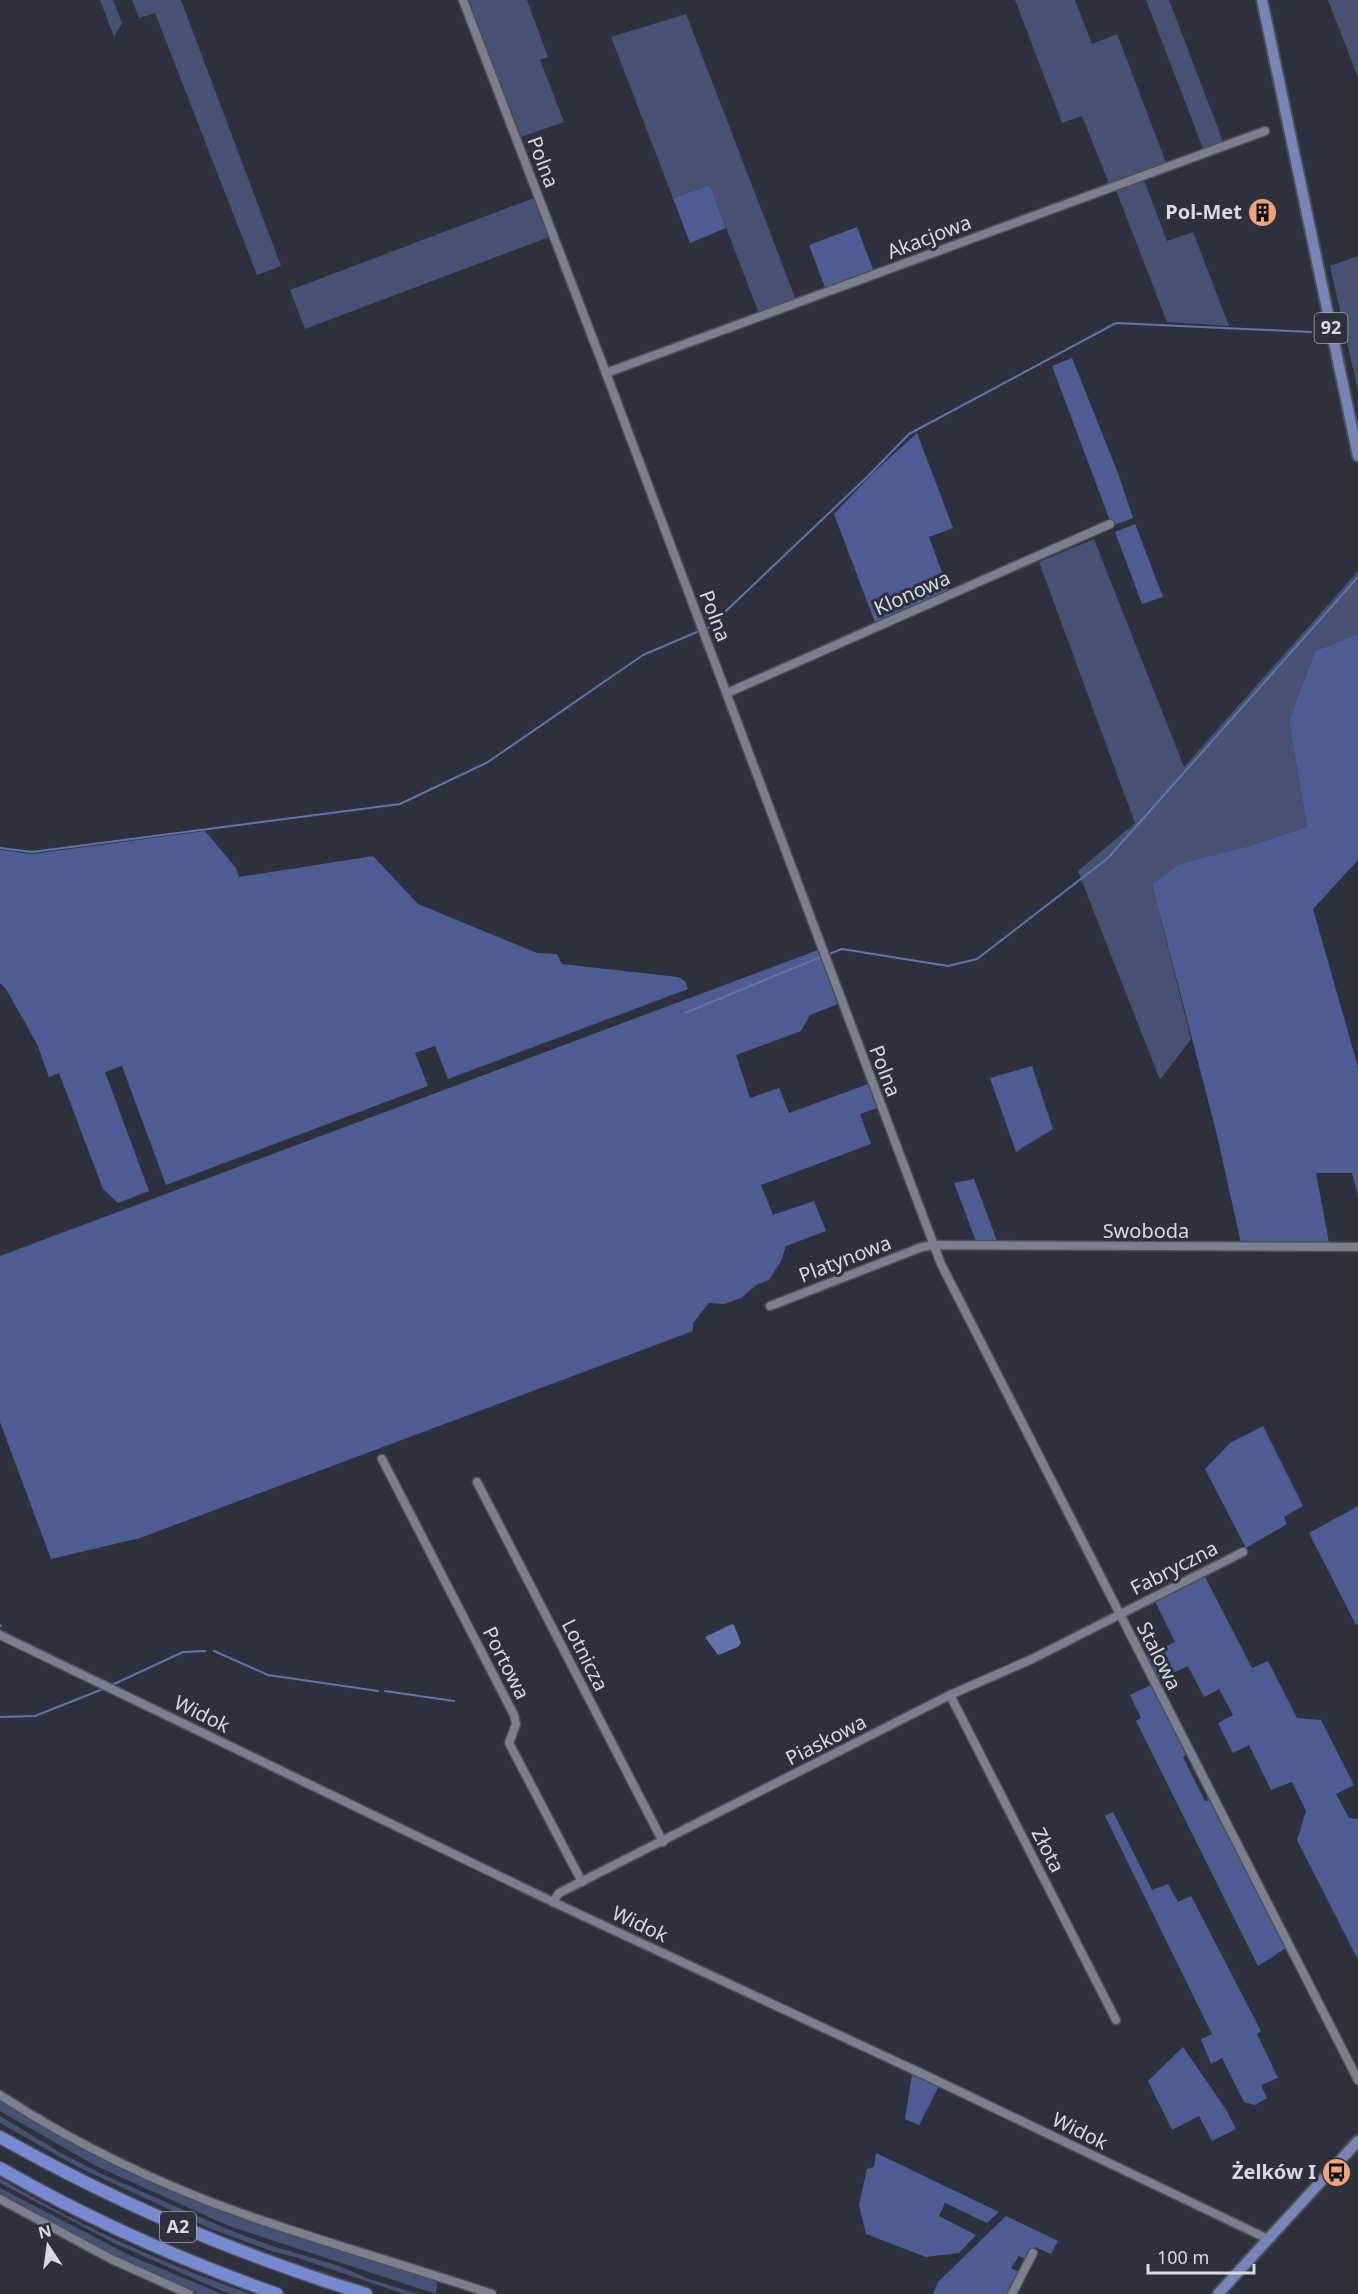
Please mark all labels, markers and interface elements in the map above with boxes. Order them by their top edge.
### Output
street label: Polna [521,132,566,191]
building icon: Pol-Met [1247,196,1279,228]
place label: Pol-Met [1165,198,1242,225]
street label: Akacjowa [883,208,975,265]
road number: 92 [1314,313,1348,343]
street label: Klonowa [869,564,954,621]
street label: Polna [693,586,738,645]
street label: Polna [863,1041,908,1100]
street label: Swoboda [1103,1217,1189,1244]
street label: Platynowa [795,1229,895,1289]
street label: Fabryczna [1125,1534,1222,1601]
street label: Lotnicza [556,1614,615,1695]
street label: Stalowa [1131,1617,1188,1695]
street label: Portowa [477,1622,536,1704]
street label: Widok [170,1689,235,1739]
street label: Piaskowa [781,1708,871,1771]
street label: Złota [1026,1823,1071,1877]
street label: Widok [608,1899,673,1948]
street label: Widok [1048,2106,1113,2156]
bus stop icon: Żelków I [1321,2156,1353,2188]
place label: Żelków I [1232,2158,1316,2185]
road number: A2 [160,2212,196,2242]
north arrow [18,2216,78,2276]
text: N [36,2219,53,2244]
scale bar [1148,2237,1254,2275]
text: 100 m [1157,2245,1209,2269]

